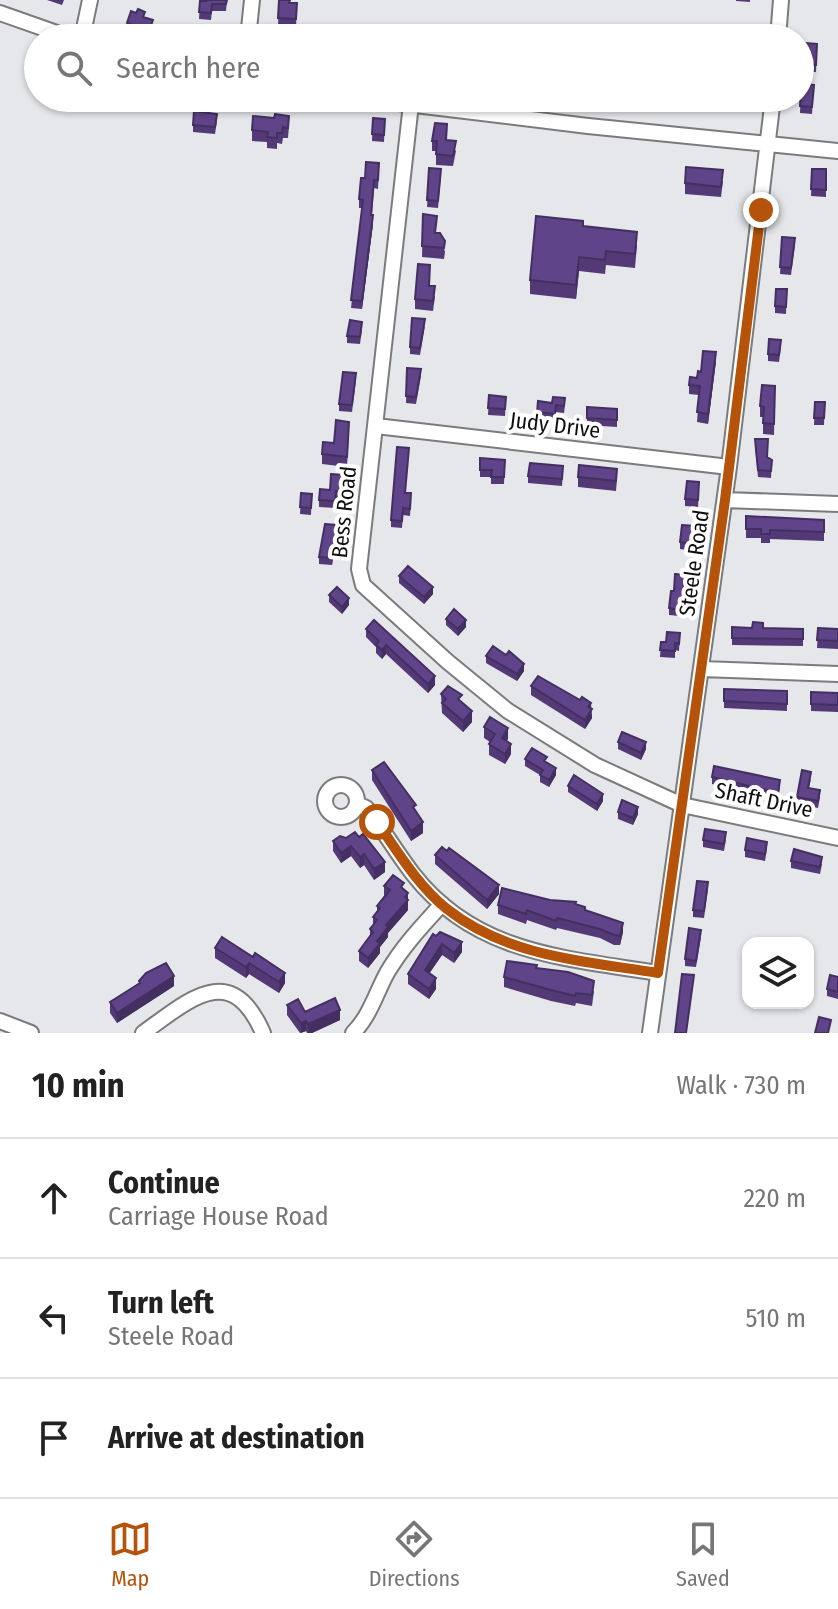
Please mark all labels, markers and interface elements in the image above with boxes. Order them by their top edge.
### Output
search box [24,24,814,112]
icon: search [52,46,96,90]
text: Search here [116,50,261,86]
route end [743,192,779,228]
street label: Judy Drive [508,406,602,444]
street label: Bess Road [326,465,362,559]
street label: Steele Road [673,508,715,618]
street label: Shaft Drive [713,777,815,823]
route start [359,804,395,840]
map controls [742,937,814,1009]
button: layers [742,937,814,1009]
text: 10 min [32,1065,125,1106]
text: Walk · 730 m [676,1070,806,1101]
text: Continue [108,1165,220,1201]
icon: ahead [32,1176,76,1220]
text: 220 m [743,1183,806,1214]
text: Carriage House Road [108,1201,329,1232]
text: Turn left [108,1285,214,1321]
icon: left [32,1296,76,1340]
text: 510 m [746,1303,806,1334]
text: Steele Road [108,1321,234,1352]
icon: arrive [32,1416,76,1460]
text: Arrive at destination [108,1420,365,1456]
tab: Map [108,1517,152,1592]
tab: Directions [369,1517,460,1592]
tab: Saved [676,1517,730,1592]

